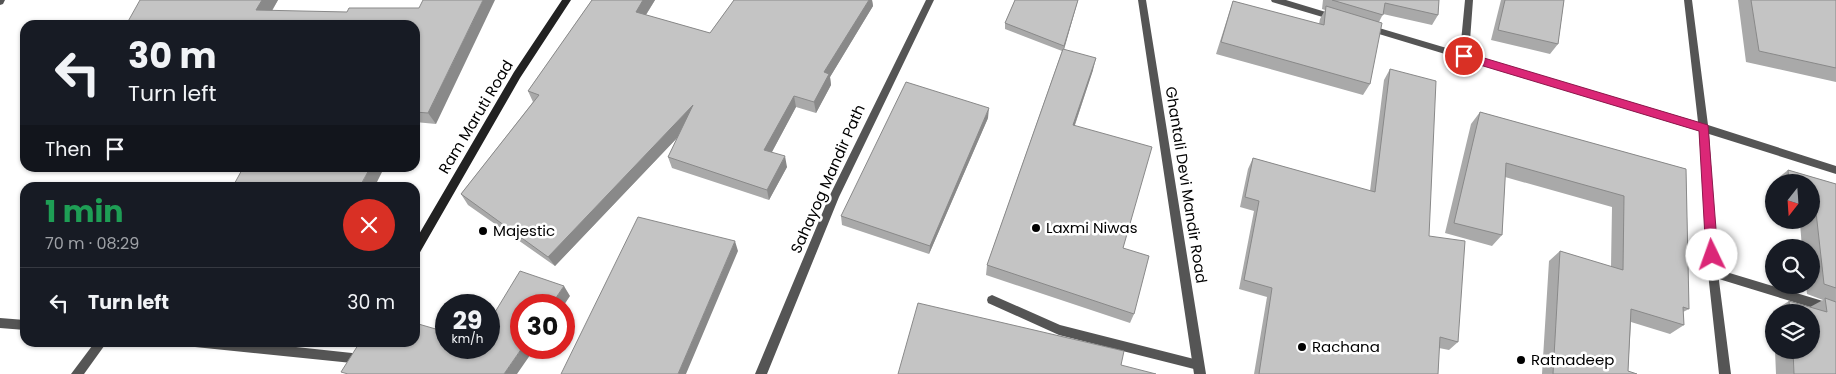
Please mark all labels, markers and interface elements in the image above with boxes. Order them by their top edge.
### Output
text: 30 m [128,31,216,80]
pin [1443,35,1485,77]
icon: left [45,40,110,105]
icon: arrive [1450,42,1478,70]
street label: Ram Maruti Road [433,56,518,177]
text: Turn left [128,78,216,109]
street label: Ghantali Devi Mandir Road [1161,85,1212,285]
street label: Sahayog Mandir Path [785,101,870,257]
icon: arrive [101,135,129,163]
text: Then [45,136,91,163]
north arrow [1765,174,1820,229]
map controls [1765,174,1820,359]
text: 1 min [45,190,123,233]
button: close [343,199,395,251]
place label: Laxmi Niwas [1046,217,1138,238]
place label: Majestic [493,220,555,241]
marker: Laxmi Niwas [1030,222,1042,234]
marker: Majestic [477,225,489,237]
position arrow [1685,228,1737,280]
text: 70 m · 08:29 [45,232,139,255]
button: search [1765,239,1820,294]
icon: left [45,289,73,317]
text: Turn left [88,289,169,316]
text: 30 m [347,289,395,316]
speed limit sign: 30 [510,294,575,359]
text: 29 [453,303,482,338]
button: layers [1765,304,1820,359]
text: km/h [452,330,483,347]
place label: Rachana [1312,336,1380,357]
marker: Rachana [1296,341,1308,353]
place label: Ratnadeep [1531,349,1614,370]
marker: Ratnadeep [1515,354,1527,366]

